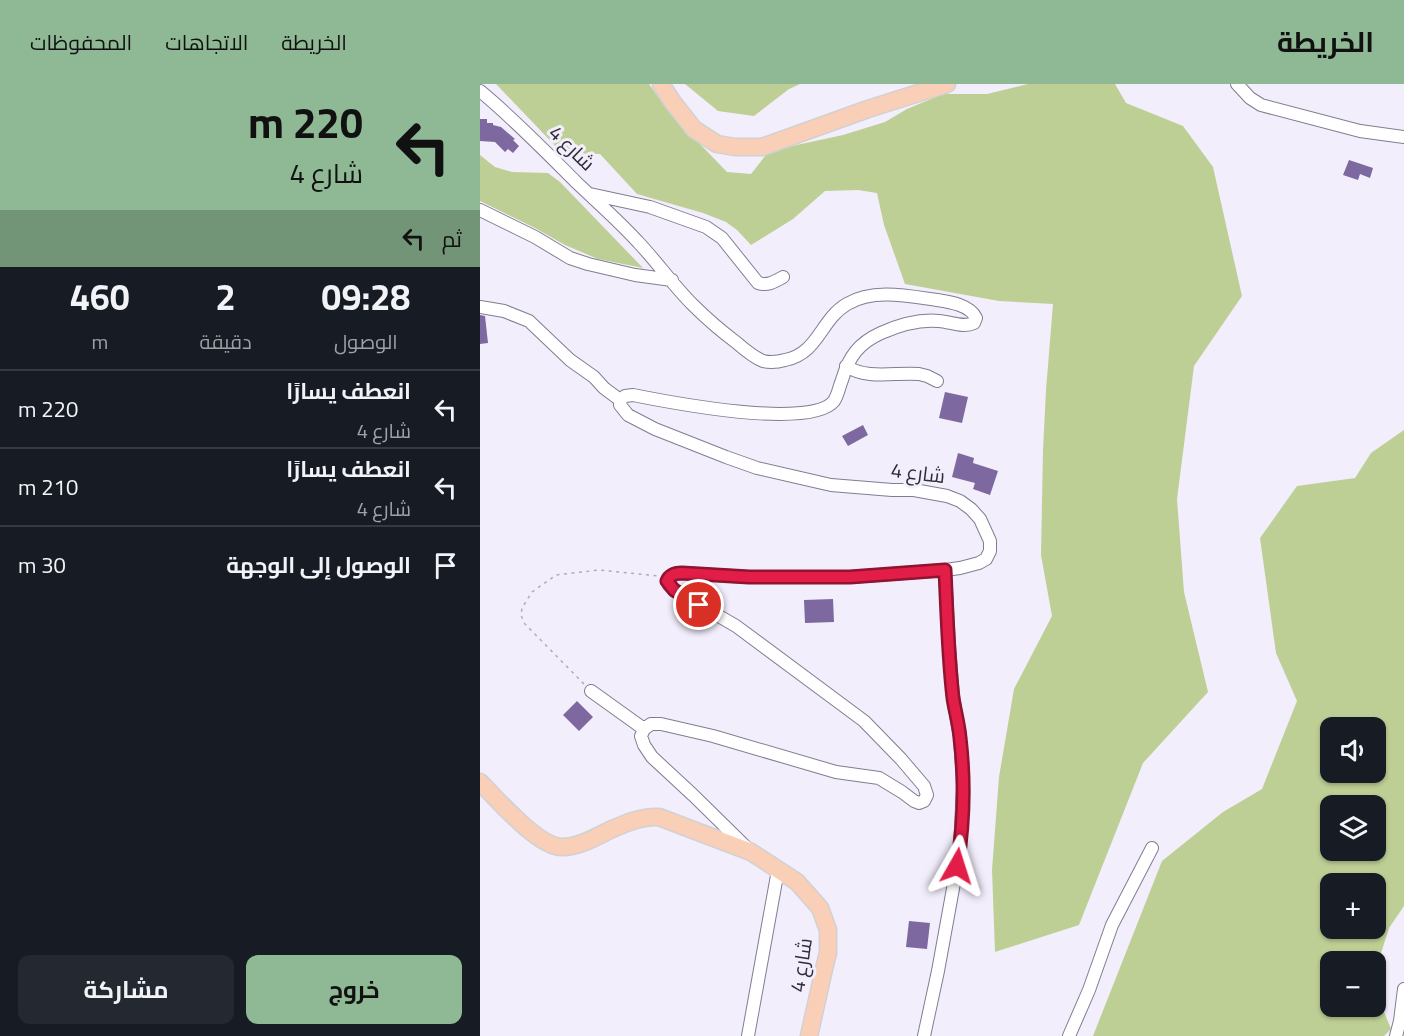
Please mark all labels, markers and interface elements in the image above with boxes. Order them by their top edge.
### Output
text: الخريطة [1277,16,1374,68]
text: المحفوظات [30,23,132,62]
text: الاتجاهات [165,23,248,62]
text: الخريطة [281,23,347,62]
text: 220 m [248,83,363,162]
icon: left [384,108,462,186]
street label: شارع 4 [540,115,605,180]
text: شارع 4 [290,148,363,198]
text: ثم [442,218,462,260]
icon: left [397,222,430,255]
text: 460 [70,263,130,331]
text: 2 [216,263,236,331]
text: 09:28 [321,263,410,331]
text: m [91,323,108,360]
text: دقيقة [200,323,252,360]
text: الوصول [334,323,398,360]
text: انعطف يسارًا [286,370,411,412]
text: 220 m [18,388,78,430]
icon: left [429,393,462,426]
text: شارع 4 [357,412,411,449]
text: انعطف يسارًا [286,448,411,490]
street label: شارع 4 [889,451,947,494]
text: 210 m [18,466,78,508]
icon: left [429,471,462,504]
text: شارع 4 [357,490,411,527]
text: 30 m [18,544,66,586]
text: الوصول إلى الوجهة [226,544,411,586]
icon: arrive [429,549,462,582]
pin [673,579,724,630]
icon: arrive [682,588,715,621]
map controls [1320,717,1386,1017]
button: sound [1320,717,1386,783]
button: layers [1320,795,1386,861]
position arrow [925,834,989,898]
button: + [1320,873,1386,939]
street label: شارع 4 [778,935,823,995]
button: − [1320,951,1386,1017]
button: مشاركة [18,955,234,1024]
button: خروج [246,955,462,1024]

